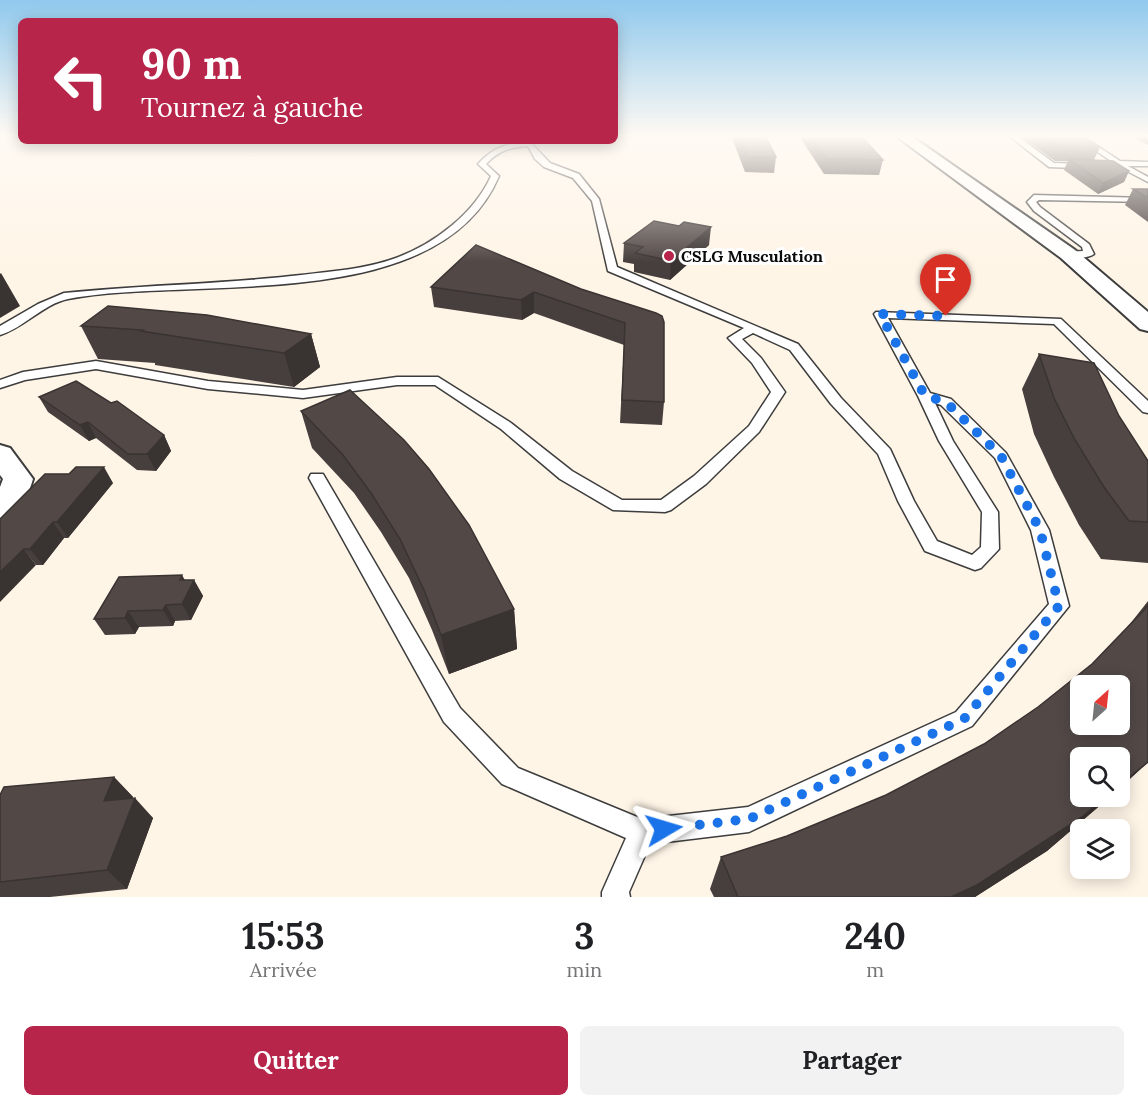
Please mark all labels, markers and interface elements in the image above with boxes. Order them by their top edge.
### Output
text: 90 m [141,37,242,91]
icon: left [42,42,120,120]
text: Tournez à gauche [141,90,364,124]
place label: CSLG Musculation [681,246,823,266]
marker: CSLG Musculation [662,249,676,263]
pin [920,254,971,316]
icon: arrive [929,263,962,296]
north arrow [1070,675,1130,735]
map controls [1070,675,1130,879]
button: search [1070,747,1130,807]
position arrow [632,797,696,861]
button: layers [1070,819,1130,879]
text: 15:53 [242,913,325,959]
text: 3 [574,913,595,959]
text: 240 [844,913,906,959]
text: Arrivée [250,957,317,982]
text: min [567,957,602,982]
text: m [866,957,884,982]
button: Quitter [24,1026,568,1095]
button: Partager [580,1026,1124,1095]

